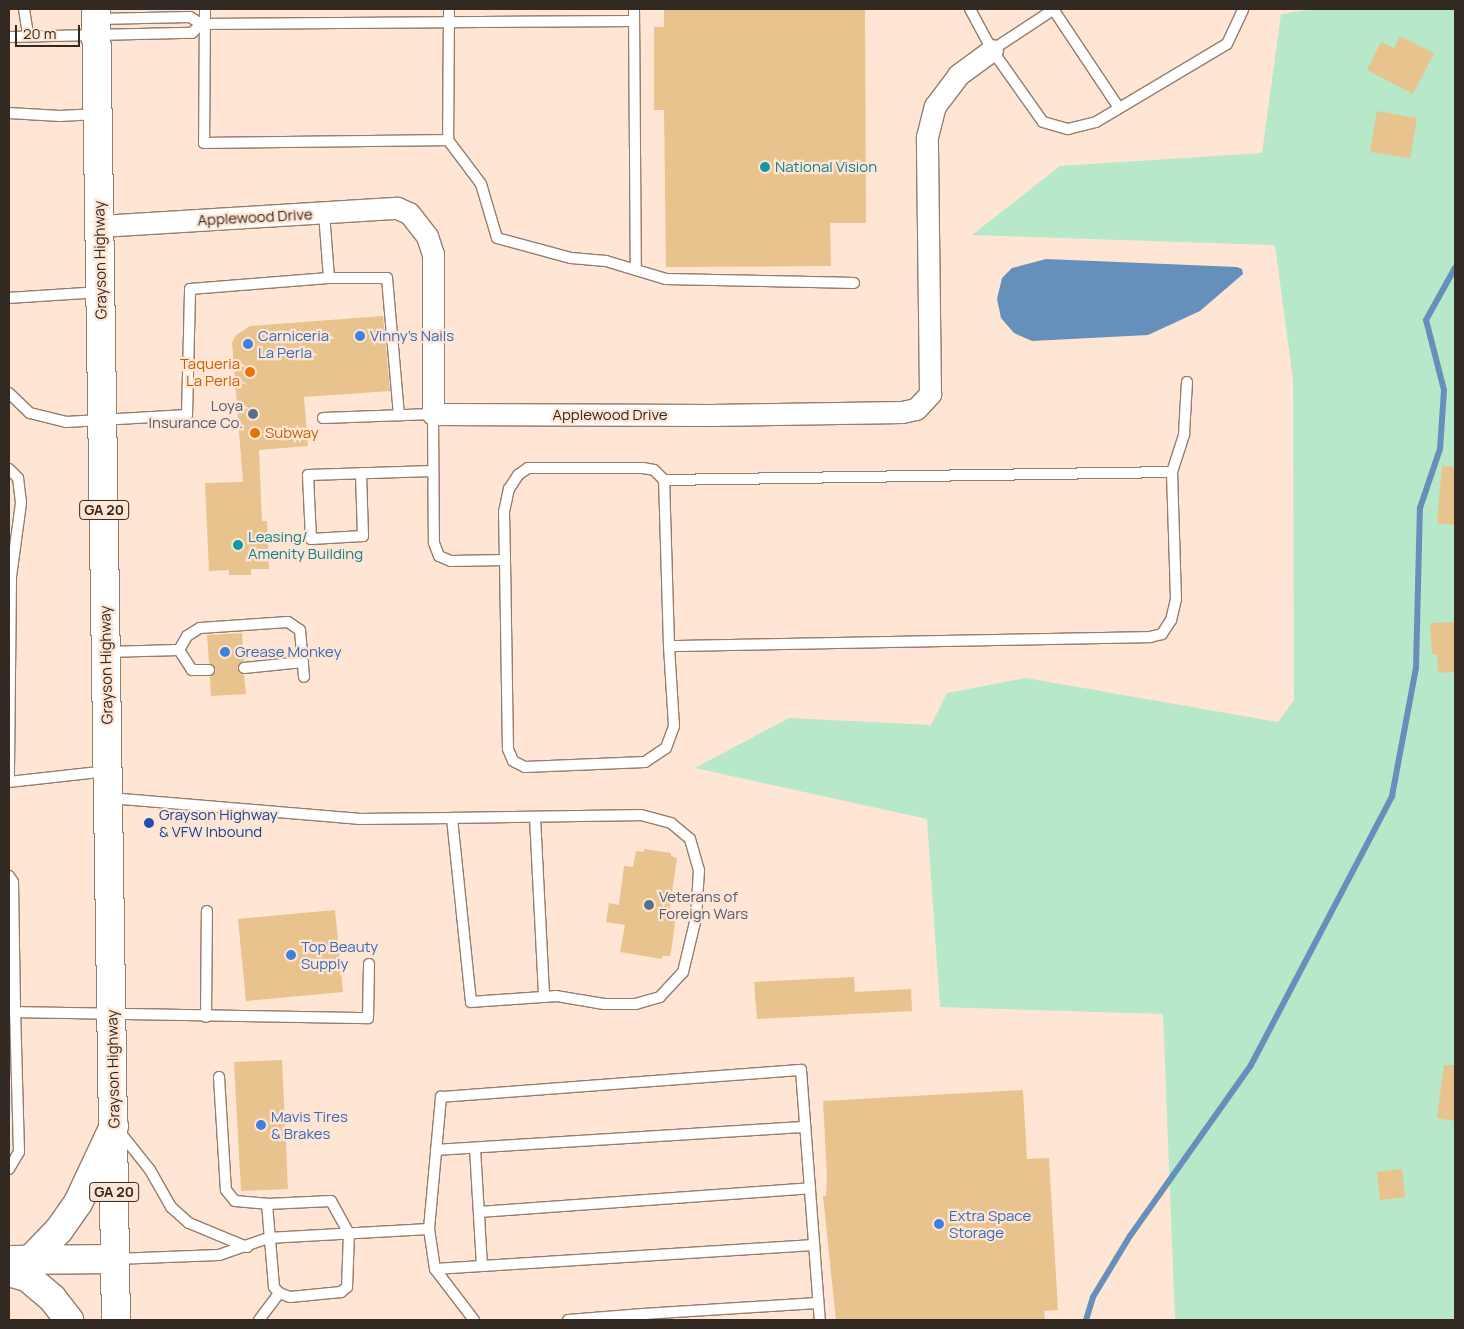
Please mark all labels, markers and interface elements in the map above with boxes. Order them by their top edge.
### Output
scale bar [18,15,82,47]
text: 20 m [23,23,56,44]
place label: National Vision [775,158,877,176]
marker: National Vision [759,161,771,173]
street label: Grayson Highway [90,201,110,319]
street label: Applewood Drive [197,205,313,229]
place label: Carniceria La Perla [258,326,329,361]
place label: Vinny's Nails [370,327,454,345]
marker: Vinny's Nails [354,330,366,342]
marker: Carniceria La Perla [242,338,254,350]
place label: Taqueria La Perla [180,354,240,389]
marker: Taqueria La Perla [244,366,256,378]
place label: Loya Insurance Co. [149,396,243,431]
street label: Applewood Drive [552,406,668,424]
marker: Loya Insurance Co. [247,408,259,420]
place label: Subway [265,424,319,442]
marker: Subway [249,427,261,439]
road number: GA 20 [79,498,129,522]
place label: Leasing/ Amenity Building [248,527,363,562]
marker: Leasing/ Amenity Building [232,539,244,551]
street label: Grayson Highway [96,606,116,724]
place label: Grease Monkey [235,643,342,661]
marker: Grease Monkey [219,646,231,658]
place label: Grayson Highway & VFW Inbound [159,805,278,840]
marker: Grayson Highway & VFW Inbound [143,817,155,829]
place label: Veterans of Foreign Wars [659,887,748,922]
marker: Veterans of Foreign Wars [643,899,655,911]
place label: Top Beauty Supply [301,937,378,972]
marker: Top Beauty Supply [285,949,297,961]
street label: Grayson Highway [103,1010,123,1128]
place label: Mavis Tires & Brakes [271,1107,348,1142]
marker: Mavis Tires & Brakes [255,1119,267,1131]
road number: GA 20 [89,1180,139,1204]
place label: Extra Space Storage [949,1206,1031,1241]
marker: Extra Space Storage [933,1218,945,1230]

